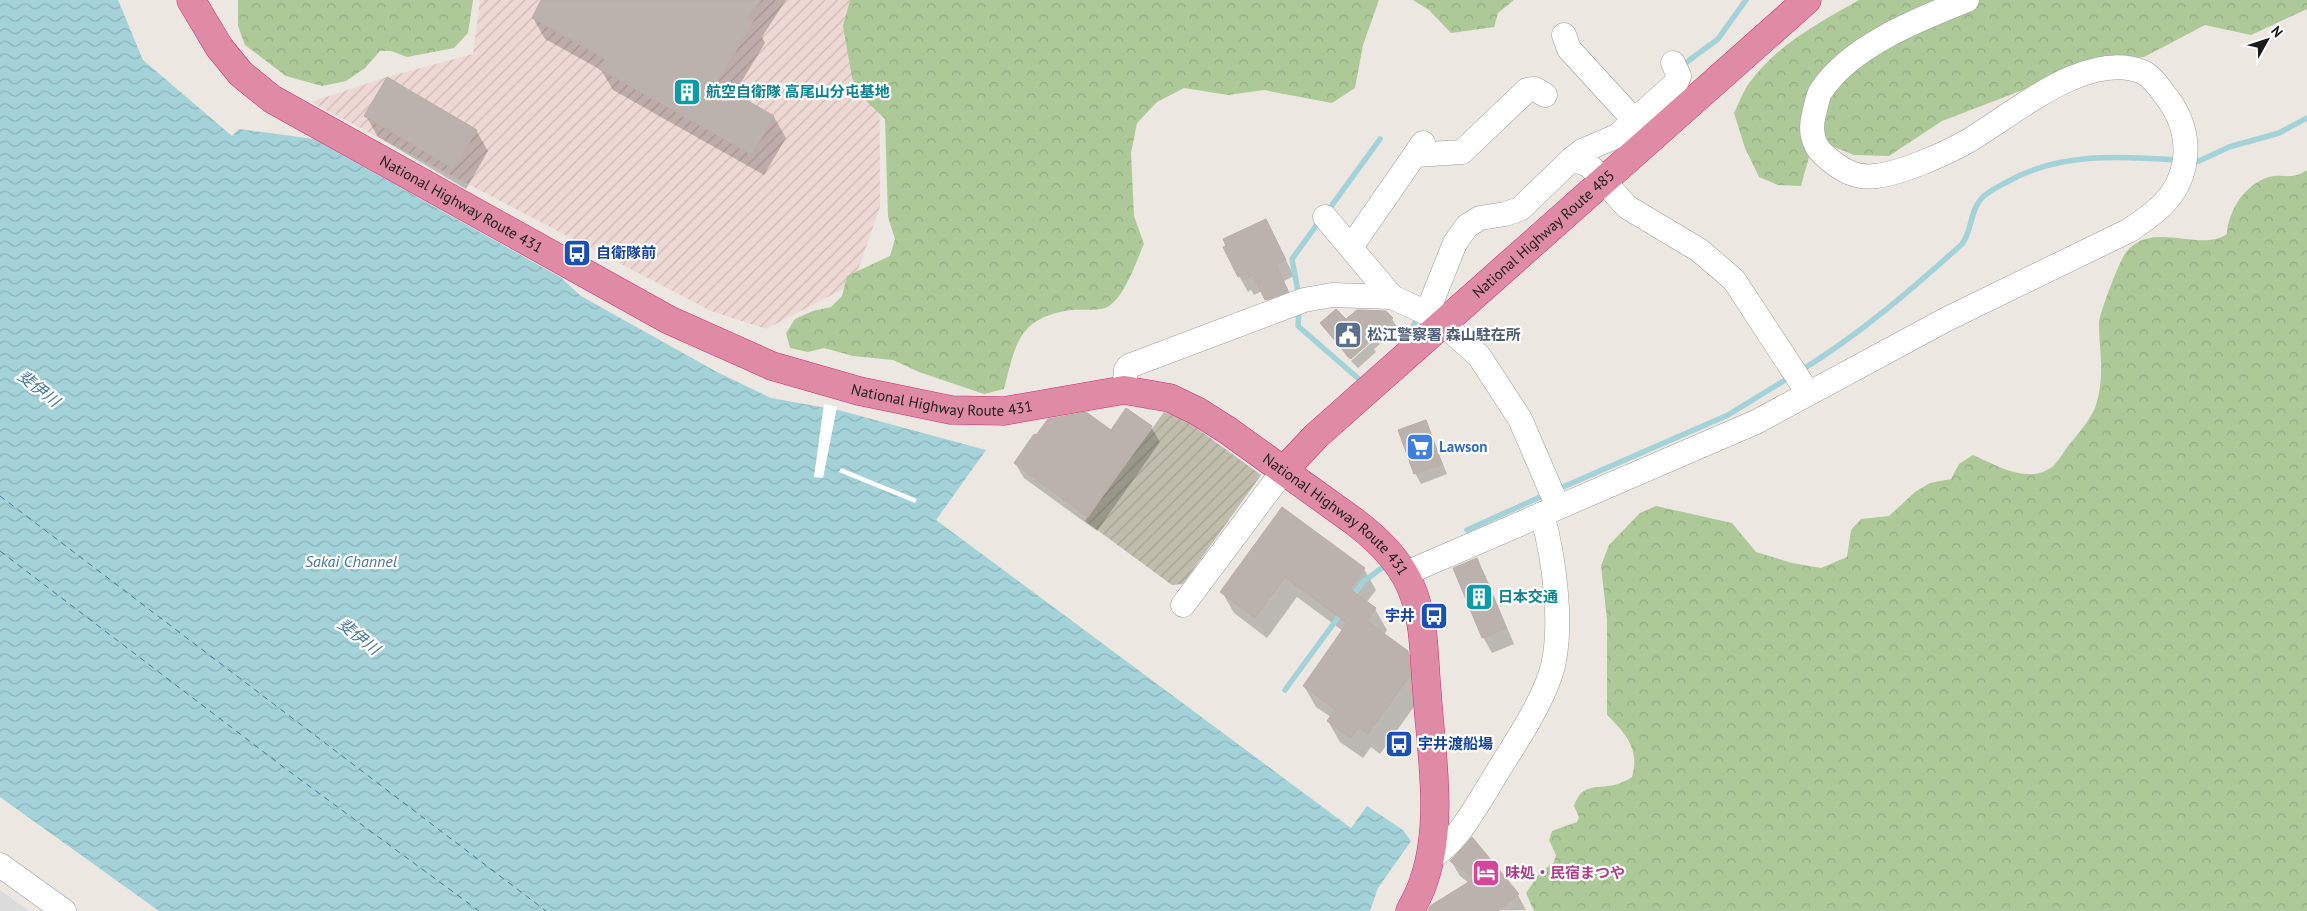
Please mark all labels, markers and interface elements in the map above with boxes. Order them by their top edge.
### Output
north arrow [2242,15,2292,65]
text: N [2267,22,2287,41]
building icon: 航空自衛隊 高尾山分屯基地 [672,77,702,107]
place label: 航空自衛隊 高尾山分屯基地 [706,82,890,101]
street label: National Highway Route 431 [377,151,546,257]
street label: National Highway Route 485 [1468,165,1618,302]
bus stop icon: 自衛隊前 [562,238,592,268]
place label: 自衛隊前 [596,243,656,262]
public building icon: 松江警察署 森山駐在所 [1333,320,1363,350]
place label: 松江警察署 森山駐在所 [1367,325,1521,344]
water label: 斐伊川 [14,365,66,412]
street label: National Highway Route 431 [849,379,1034,420]
supermarket icon: Lawson [1405,432,1435,462]
place label: Lawson [1439,437,1488,456]
street label: National Highway Route 431 [1259,449,1413,579]
water label: Sakai Channel [305,551,398,571]
building icon: 日本交通 [1464,582,1494,612]
place label: 日本交通 [1498,587,1558,606]
bus stop icon: 宇井 [1419,601,1449,631]
place label: 宇井 [1385,606,1415,625]
water label: 斐伊川 [334,613,386,660]
bus stop icon: 宇井渡船場 [1384,729,1414,759]
place label: 宇井渡船場 [1418,734,1493,753]
hotel icon: 味処・民宿まつや [1471,858,1501,888]
place label: 味処・民宿まつや [1505,863,1625,882]

